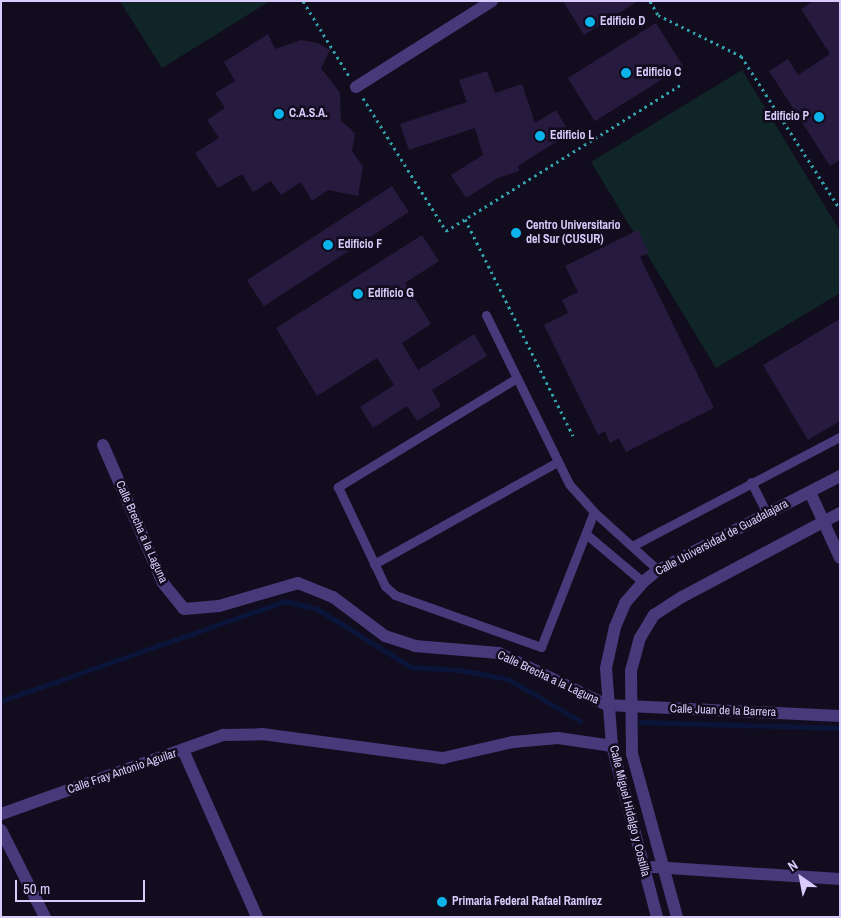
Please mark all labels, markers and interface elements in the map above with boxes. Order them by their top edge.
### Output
place label: Edificio D [600,15,645,29]
marker: Edificio D [584,16,596,28]
place label: Edificio C [636,66,681,80]
marker: Edificio C [620,67,632,79]
place label: C.A.S.A. [289,107,328,121]
marker: C.A.S.A. [273,108,285,120]
place label: Edificio P [764,110,809,124]
marker: Edificio P [813,111,825,123]
place label: Edificio L [550,129,594,143]
marker: Edificio L [534,130,546,142]
place label: Centro Universitario del Sur (CUSUR) [526,219,621,247]
marker: Centro Universitario del Sur (CUSUR) [510,227,522,239]
place label: Edificio F [338,238,382,252]
marker: Edificio F [322,239,334,251]
place label: Edificio G [368,287,414,301]
marker: Edificio G [352,288,364,300]
street label: Calle Brecha a la Laguna [112,479,170,585]
street label: Calle Universidad de Guadalajara [653,497,791,579]
street label: Calle Brecha a la Laguna [495,648,601,708]
street label: Calle Juan de la Barrera [670,702,776,720]
street label: Calle Miguel Hidalgo y Costilla [606,744,652,878]
street label: Calle Fray Antonio Aguilar [65,746,179,798]
north arrow [776,853,826,903]
text: N [784,856,801,875]
scale bar [18,870,148,902]
text: 50 m [23,878,50,899]
place label: Primaria Federal Rafael Ramírez [452,895,602,909]
marker: Primaria Federal Rafael Ramírez [436,896,448,908]

